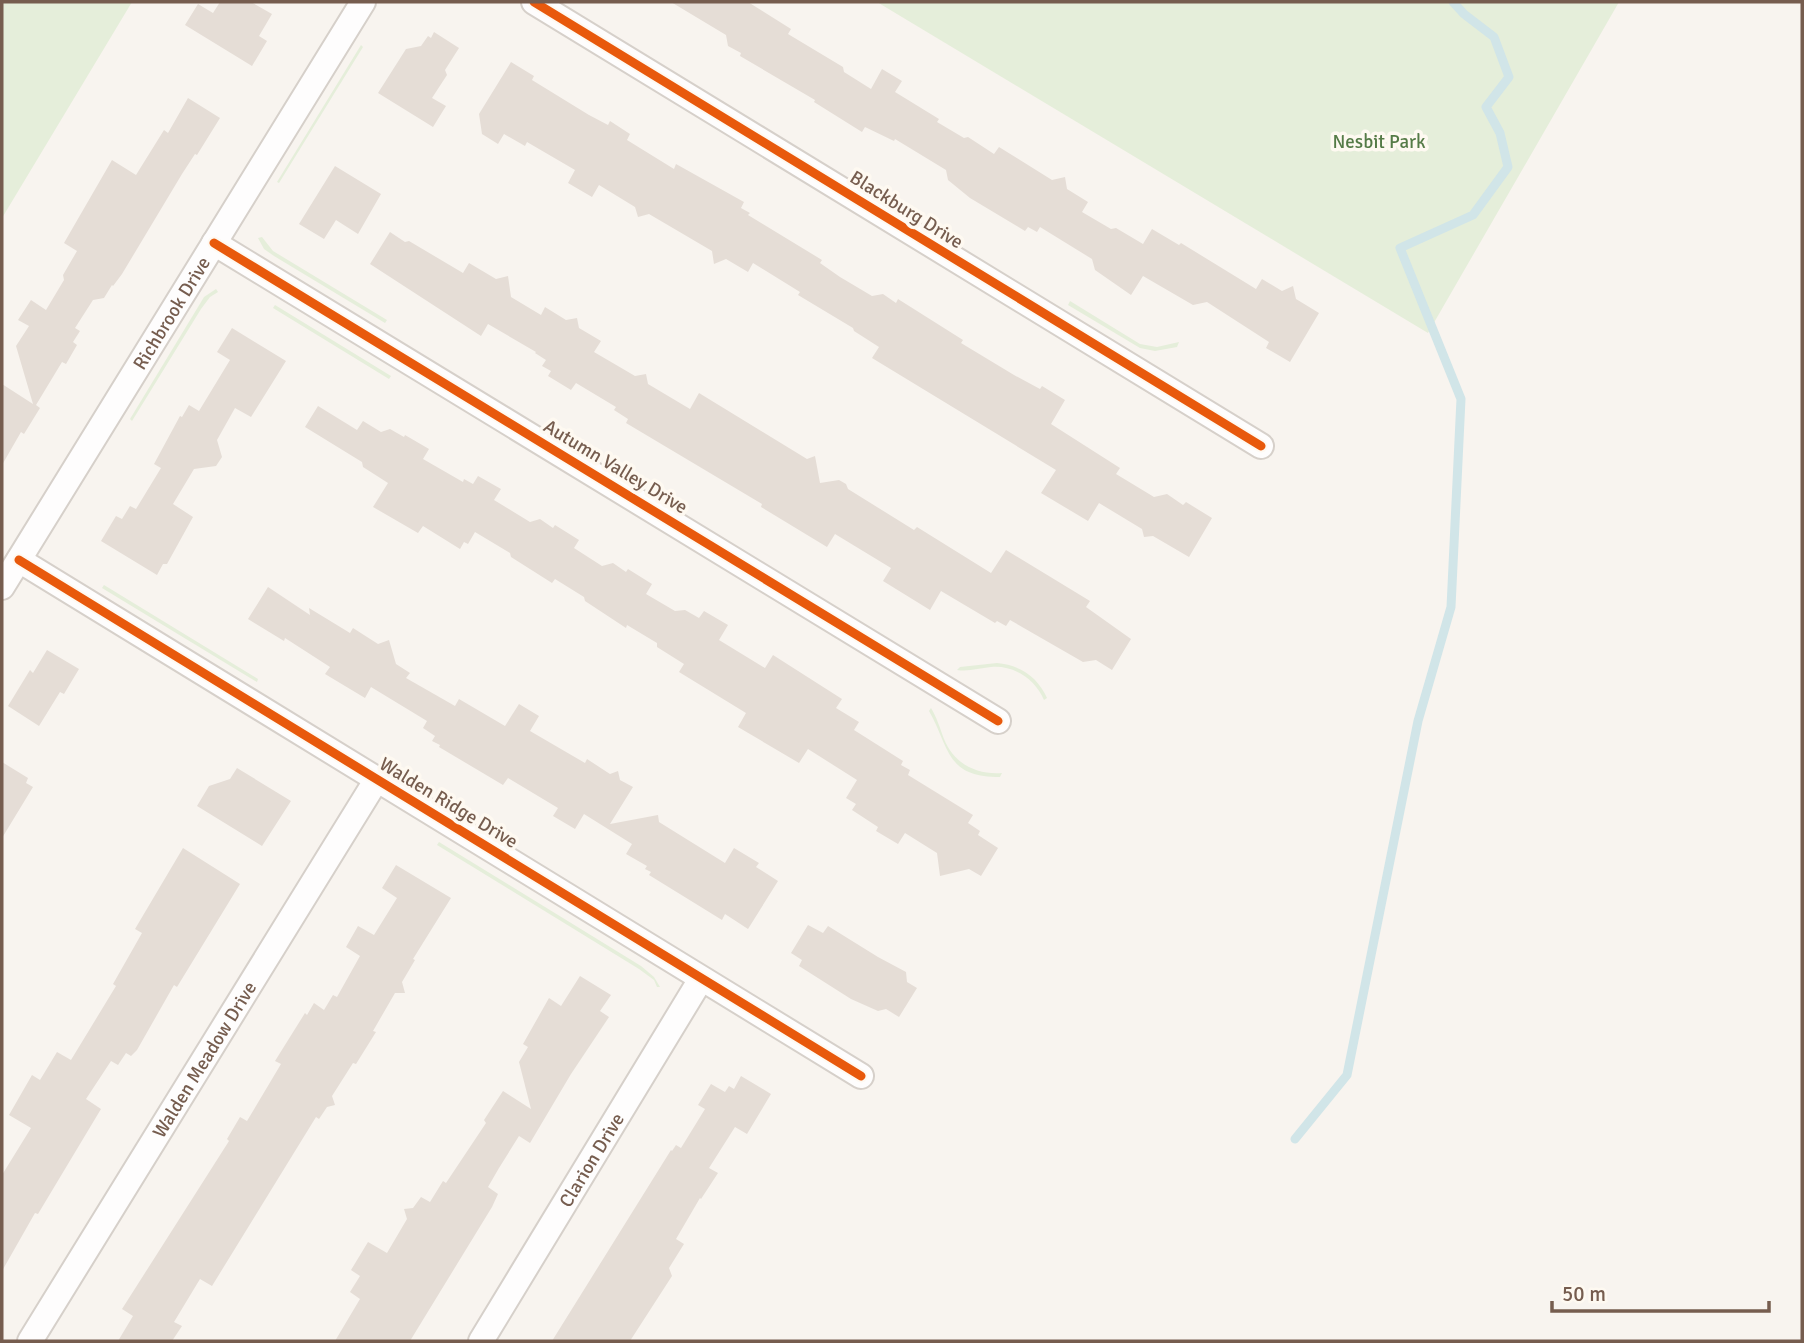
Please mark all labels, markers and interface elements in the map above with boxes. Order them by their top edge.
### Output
park label: Nesbit Park [1332,130,1426,154]
street label: Blackburg Drive [845,165,968,254]
street label: Richbrook Drive [128,252,216,375]
street label: Autumn Valley Drive [539,414,692,519]
street label: Walden Ridge Drive [375,752,522,854]
street label: Walden Meadow Drive [147,977,262,1143]
street label: Clarion Drive [554,1109,630,1212]
scale bar [1552,1270,1769,1314]
text: 50 m [1562,1281,1606,1307]

